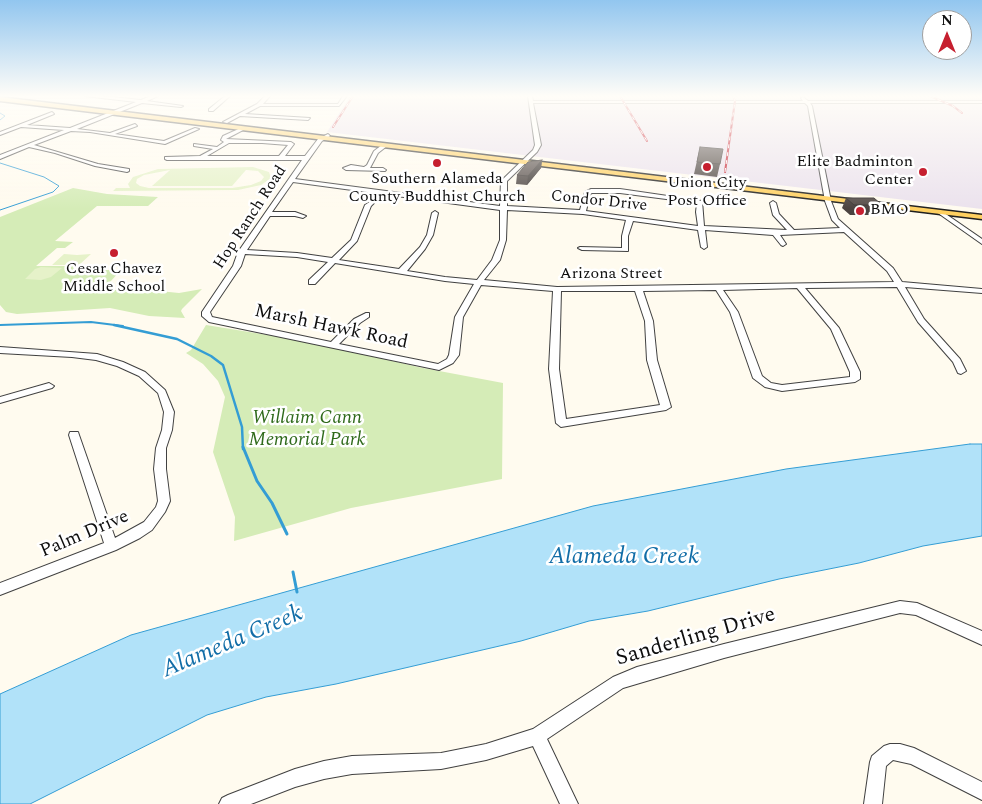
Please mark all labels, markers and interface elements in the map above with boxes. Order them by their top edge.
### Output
north arrow [922,10,972,60]
text: N [941,10,953,31]
place label: Elite Badminton Center [797,153,913,191]
marker: Southern Alameda County Buddhist Church [431,157,443,169]
marker: Union City Post Office [701,161,713,173]
street label: Hop Ranch Road [210,163,292,273]
marker: Elite Badminton Center [917,166,929,178]
place label: Southern Alameda County Buddhist Church [348,170,526,208]
place label: Union City Post Office [667,174,747,212]
street label: Condor Drive [550,187,648,217]
place label: BMO [870,201,909,221]
marker: BMO [854,205,866,217]
marker: Cesar Chavez Middle School [108,247,120,259]
place label: Cesar Chavez Middle School [63,260,165,298]
street label: Arizona Street [560,265,662,285]
street label: Marsh Hawk Road [252,301,410,355]
park label: Willaim Cann Memorial Park [249,408,365,452]
street label: Palm Drive [37,506,133,564]
water label: Alameda Creek [549,544,699,572]
water label: Alameda Creek [158,600,308,686]
street label: Sanderling Drive [613,603,779,673]

